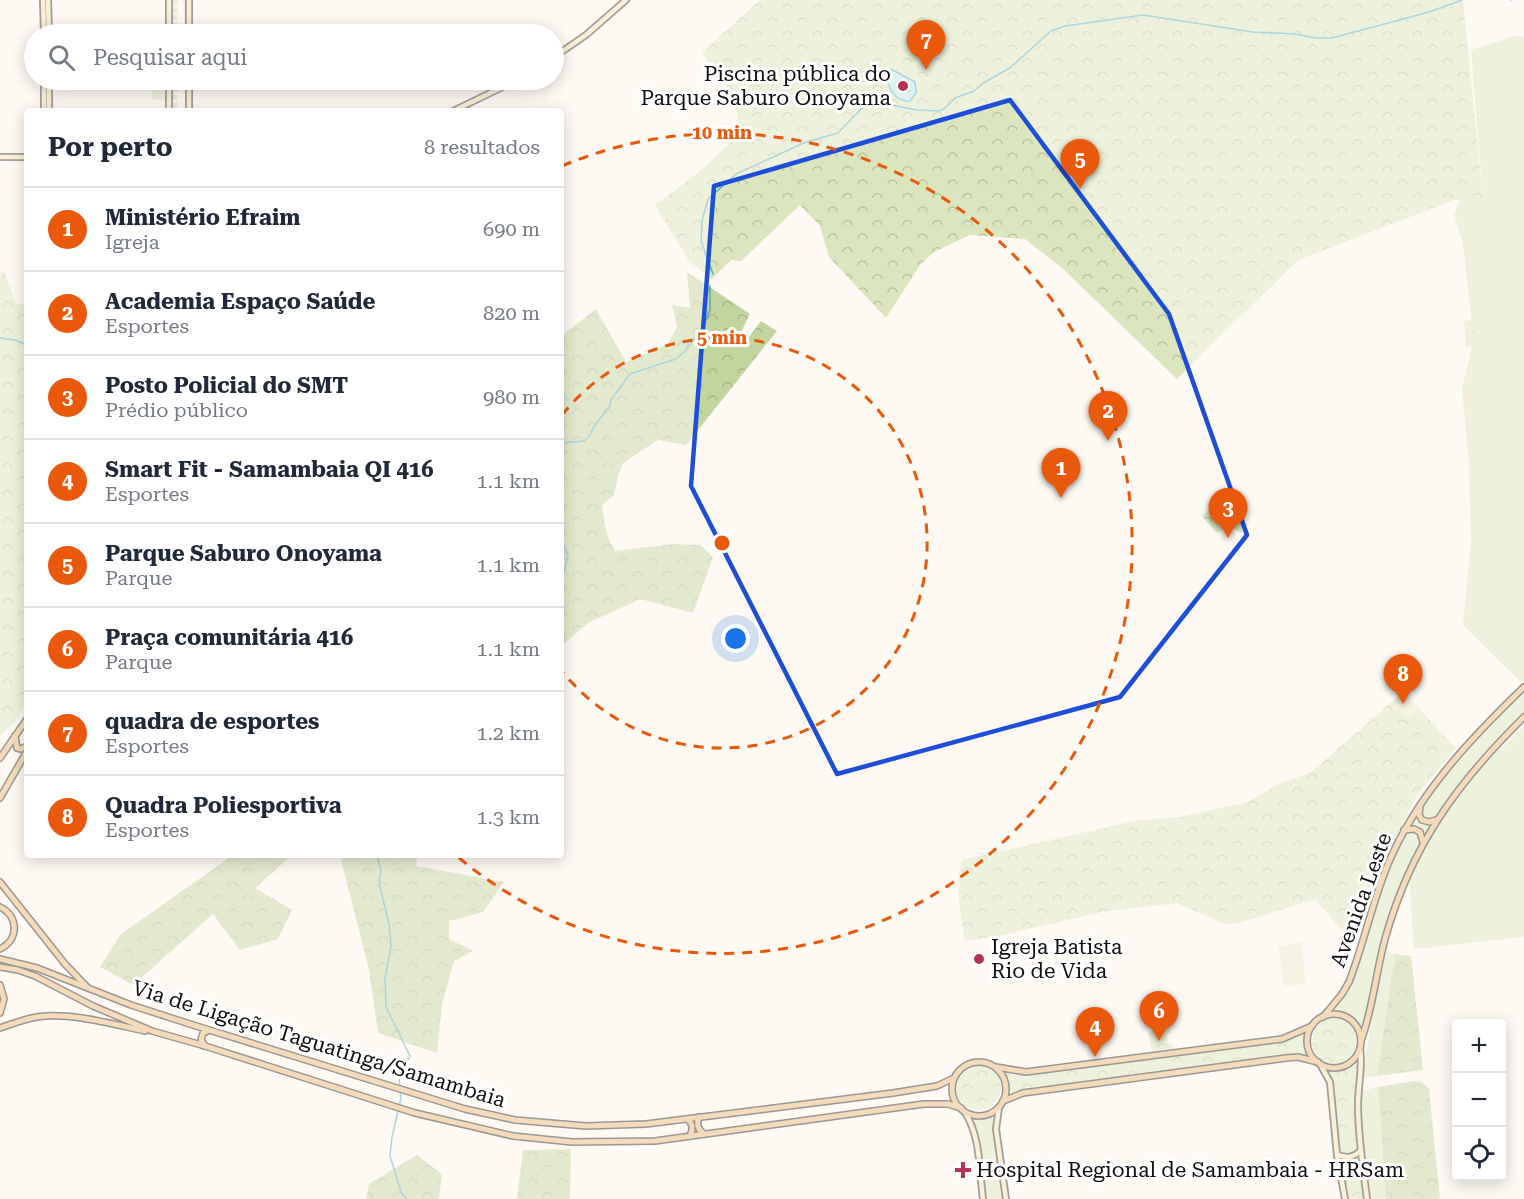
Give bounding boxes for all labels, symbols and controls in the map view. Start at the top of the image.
pin: 7 [906,20,946,70]
search box [24,24,564,90]
icon: search [45,41,78,74]
text: Pesquisar aqui [93,45,247,70]
place label: Piscina pública do Parque Saburo Onoyama [641,62,892,110]
marker: Piscina pública do Parque Saburo Onoyama [896,79,910,93]
text: 10 min [692,122,752,143]
text: Por perto [48,132,173,162]
text: 8 resultados [424,135,540,159]
pin: 5 [1060,140,1100,189]
text: Ministério Efraim [105,205,300,230]
text: 1 [62,217,73,241]
text: 690 m [483,217,540,241]
text: Igreja [105,230,160,254]
text: Academia Espaço Saúde [105,289,375,314]
text: 2 [62,301,73,325]
text: 820 m [483,301,540,325]
text: Esportes [105,314,189,338]
text: 5 min [697,327,747,348]
text: Posto Policial do SMT [105,373,348,398]
text: 3 [62,385,73,409]
text: 980 m [483,385,540,409]
pin: 2 [1088,392,1128,441]
text: Prédio público [105,398,248,422]
pin: 1 [1042,448,1080,498]
text: Smart Fit - Samambaia QI 416 [105,457,433,482]
text: 4 [62,469,73,493]
text: 1.1 km [476,469,540,493]
text: Esportes [105,482,189,506]
pin: 3 [1208,488,1248,538]
centre of rings [712,533,732,553]
text: Parque Saburo Onoyama [105,541,382,566]
text: 5 [62,553,73,577]
text: 1.1 km [476,553,540,577]
text: Parque [105,566,172,590]
your location [721,624,750,653]
text: Praça comunitária 416 [105,625,353,650]
text: 6 [62,637,73,661]
text: 1.1 km [476,637,540,661]
text: Parque [105,650,172,674]
pin: 8 [1384,654,1422,704]
text: quadra de esportes [105,709,319,734]
text: 7 [62,721,73,745]
text: 1.2 km [476,721,540,745]
text: Esportes [105,734,189,758]
text: Quadra Poliesportiva [105,793,342,818]
text: 8 [62,805,73,829]
text: 1.3 km [476,805,540,829]
text: Esportes [105,818,189,842]
street label: Avenida Leste [1326,829,1396,971]
place label: Igreja Batista Rio de Vida [991,935,1123,983]
marker: Igreja Batista Rio de Vida [972,952,986,966]
street label: Via de Ligação Taguatinga/Samambaia [129,976,509,1113]
pin: 6 [1140,992,1178,1041]
pin: 4 [1076,1008,1114,1057]
map controls [1452,1019,1506,1181]
button: + [1452,1019,1506,1073]
button: − [1452,1073,1506,1127]
button: locate [1452,1127,1506,1181]
place label: Hospital Regional de Samambaia - HRSam [976,1158,1404,1182]
marker: Hospital Regional de Samambaia - HRSam [954,1161,972,1179]

